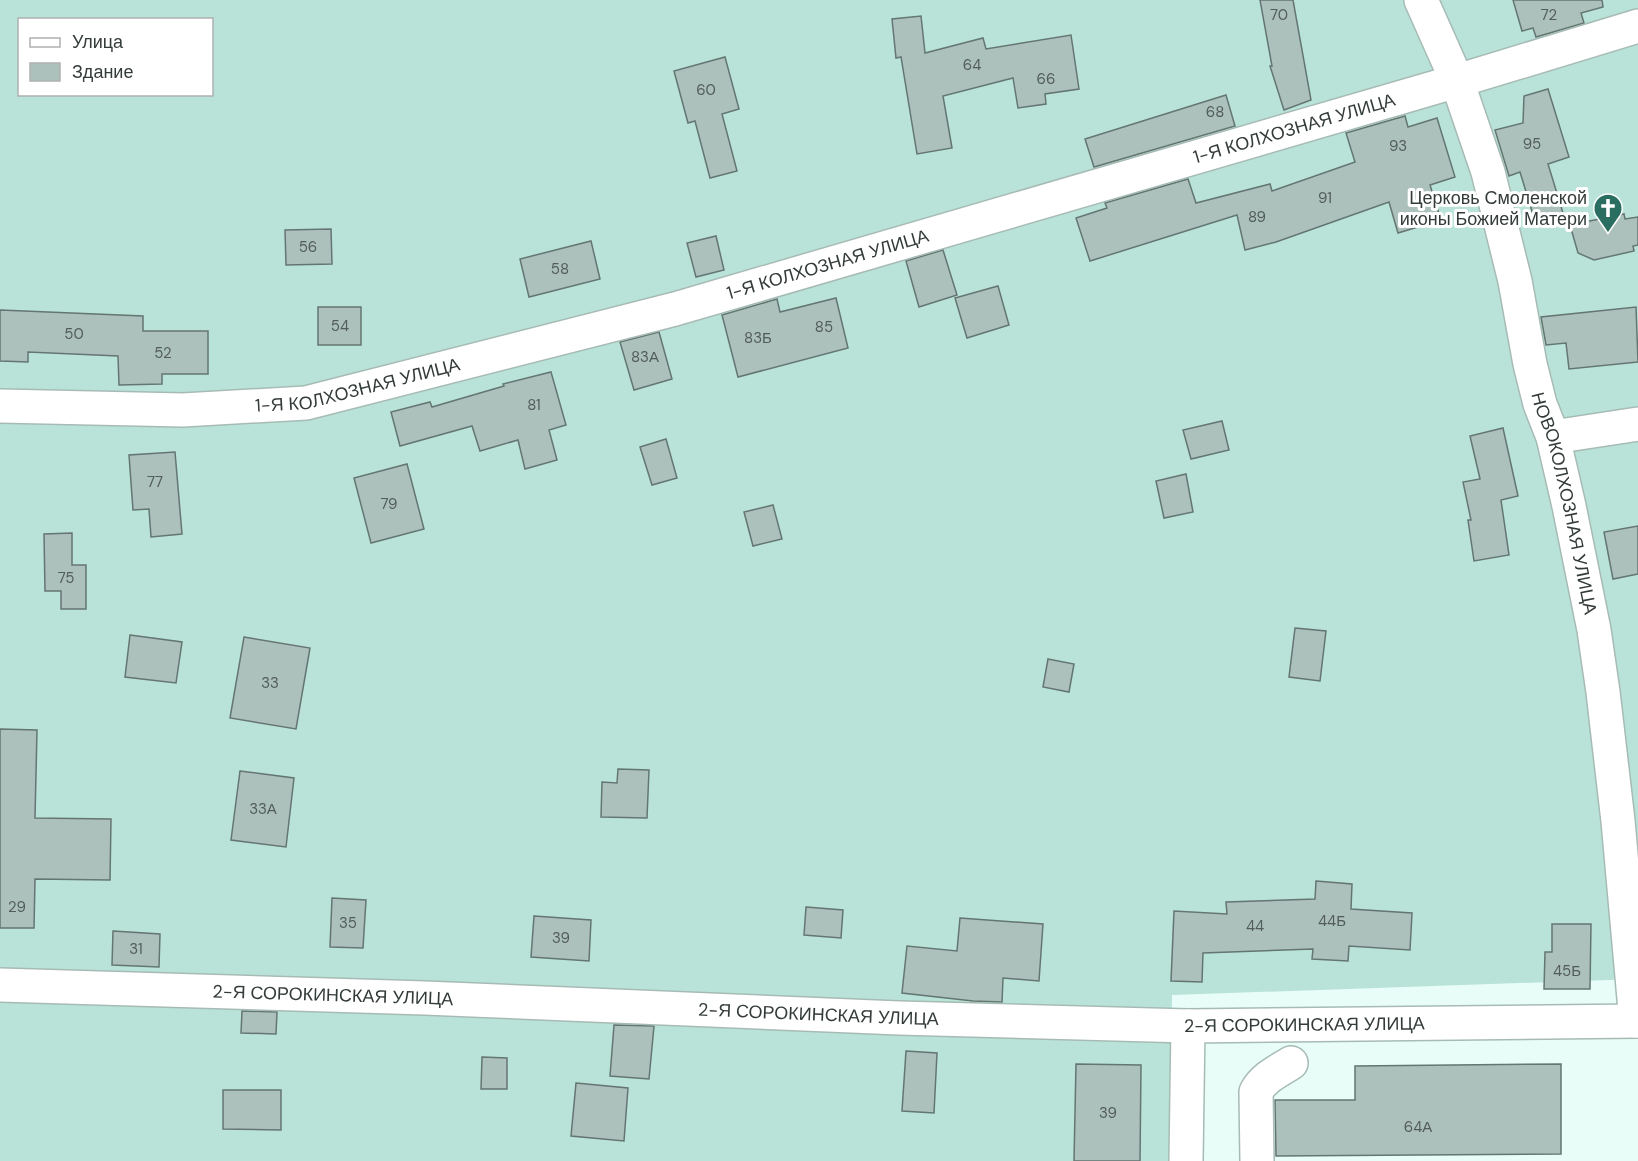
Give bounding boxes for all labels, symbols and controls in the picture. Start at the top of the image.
house number: 70 [1270,5,1288,25]
house number: 72 [1541,5,1557,25]
legend [18,18,213,96]
text: Улица [72,30,124,54]
house number: 64 [963,55,981,75]
text: Здание [72,60,133,84]
house number: 66 [1037,69,1055,89]
house number: 60 [696,80,716,100]
street label: 1-Я КОЛХОЗНАЯ УЛИЦА [1190,88,1398,169]
house number: 68 [1206,102,1224,122]
house number: 95 [1523,134,1541,154]
house number: 93 [1389,136,1407,156]
place label: Церковь Смоленской иконы Божией Матери [1400,186,1587,231]
house number: 91 [1318,188,1332,208]
church icon: Церковь Смоленской иконы Божией Матери [1592,192,1624,234]
house number: 89 [1248,207,1266,227]
street label: 1-Я КОЛХОЗНАЯ УЛИЦА [724,224,931,305]
house number: 56 [299,237,317,257]
house number: 58 [551,259,569,279]
house number: 54 [331,316,349,336]
house number: 85 [815,317,833,337]
house number: 50 [64,324,84,344]
house number: 83Б [744,328,772,348]
house number: 52 [154,343,172,363]
house number: 83А [631,347,659,367]
street label: 1-Я КОЛХОЗНАЯ УЛИЦА [255,352,462,418]
street label: НОВОКОЛХОЗНАЯ УЛИЦА [1525,390,1603,616]
house number: 81 [527,395,541,415]
house number: 77 [147,472,163,492]
house number: 79 [380,494,398,514]
house number: 75 [58,568,74,588]
house number: 33 [261,673,279,693]
house number: 33А [249,799,277,819]
house number: 29 [8,897,26,917]
house number: 44Б [1318,911,1346,931]
house number: 35 [339,913,357,933]
house number: 44 [1246,916,1264,936]
house number: 39 [552,928,570,948]
house number: 31 [129,939,143,959]
house number: 45Б [1553,961,1581,981]
street label: 2-Я СОРОКИНСКАЯ УЛИЦА [212,980,454,1011]
street label: 2-Я СОРОКИНСКАЯ УЛИЦА [698,998,939,1031]
street label: 2-Я СОРОКИНСКАЯ УЛИЦА [1184,1011,1425,1038]
house number: 39 [1099,1103,1117,1123]
house number: 64А [1404,1117,1432,1137]

